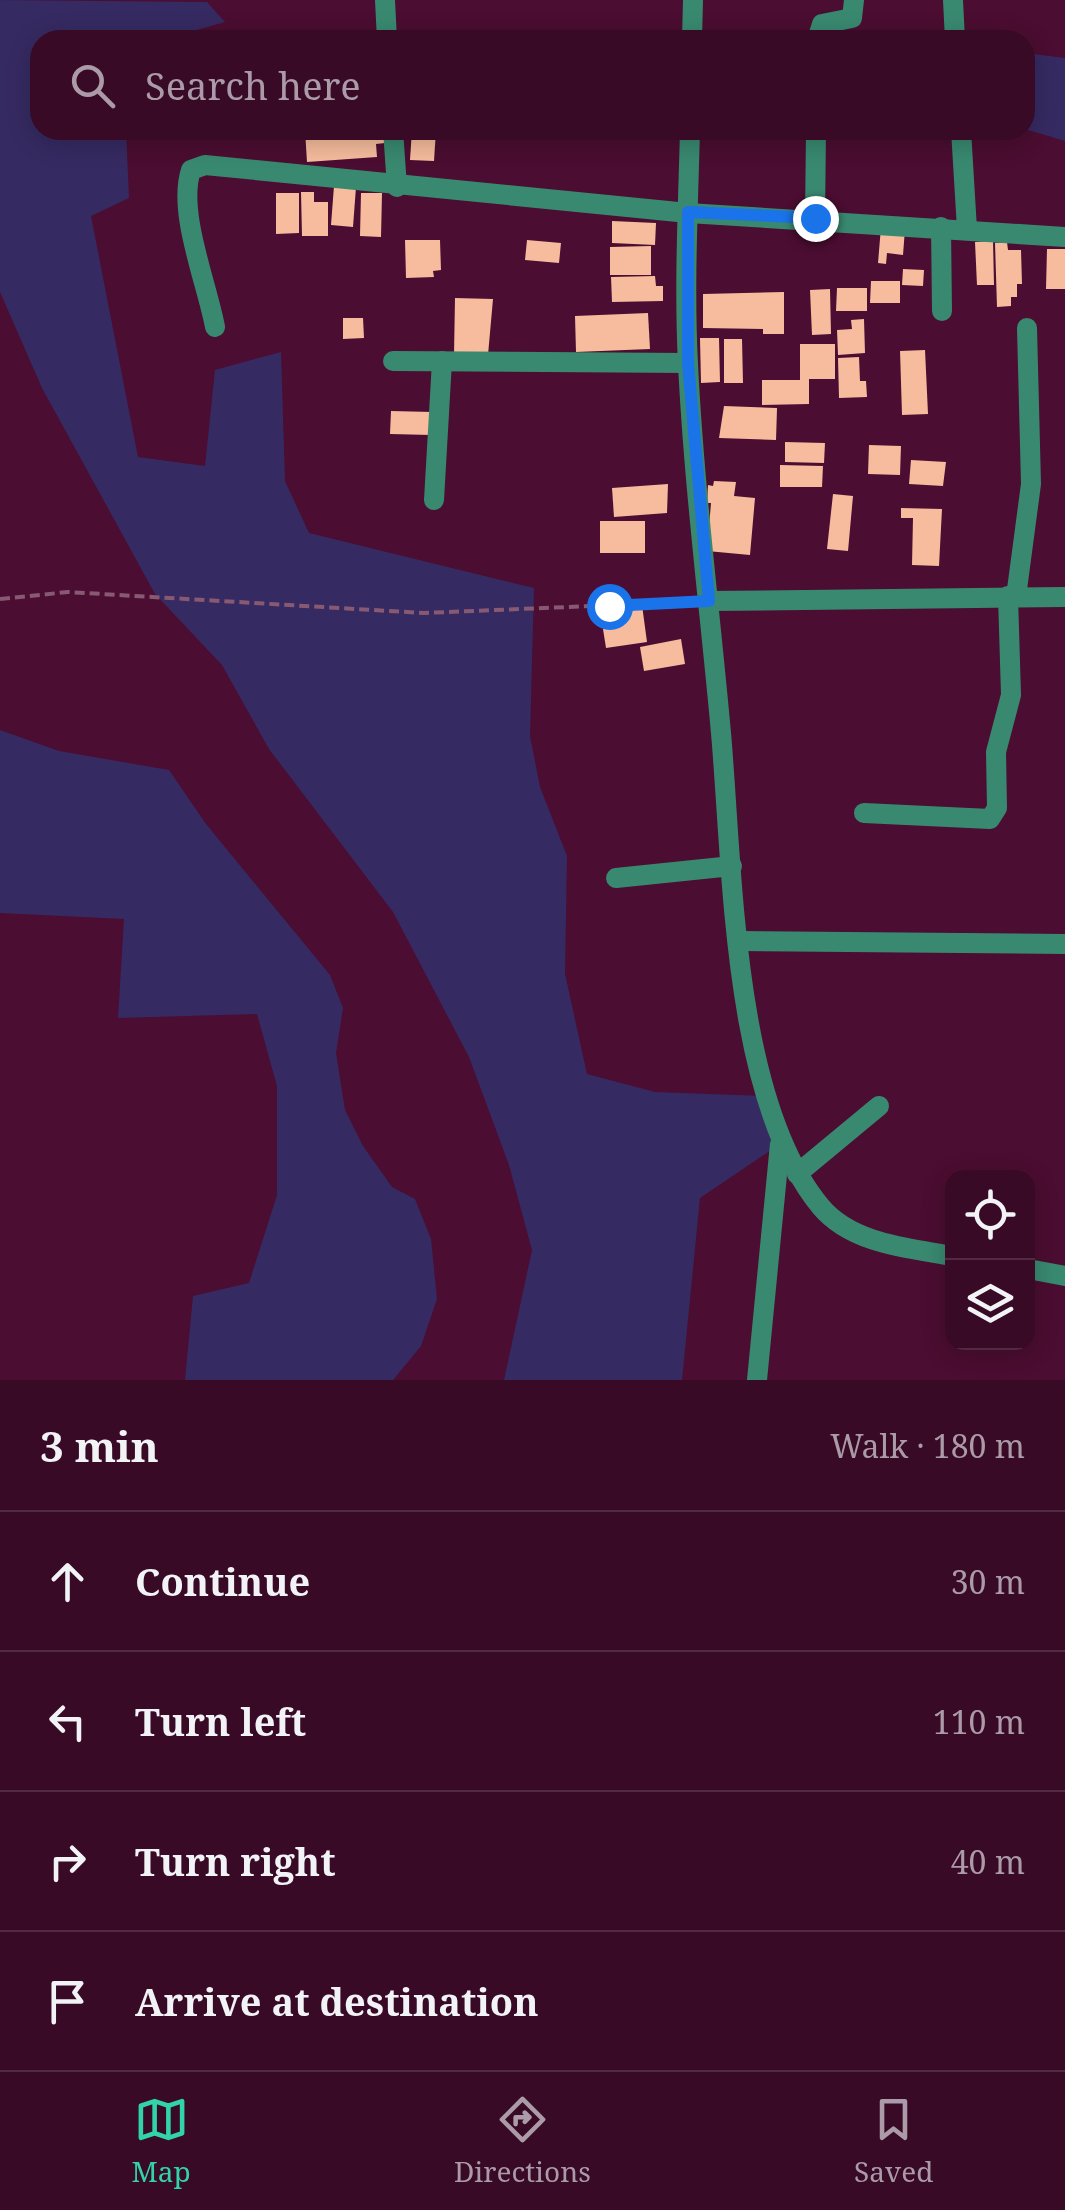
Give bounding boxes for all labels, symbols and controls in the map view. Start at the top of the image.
search box [30,30,1035,140]
icon: search [65,58,120,113]
text: Search here [145,59,361,111]
route end [793,196,839,242]
route start [587,584,633,630]
map controls [945,1170,1035,1350]
button: locate [945,1170,1035,1260]
button: layers [945,1260,1035,1350]
text: 3 min [40,1417,159,1474]
text: Walk · 180 m [830,1424,1025,1467]
icon: ahead [40,1554,95,1609]
text: Continue [135,1555,310,1607]
text: 30 m [951,1560,1025,1603]
icon: left [40,1694,95,1749]
text: Turn left [135,1695,306,1747]
text: 110 m [933,1700,1025,1743]
icon: right [40,1834,95,1889]
text: Turn right [135,1835,336,1887]
text: 40 m [951,1840,1025,1883]
icon: arrive [40,1974,95,2029]
text: Arrive at destination [135,1975,539,2027]
tab: Map [132,2092,191,2190]
tab: Directions [454,2092,591,2190]
tab: Saved [854,2092,933,2190]

